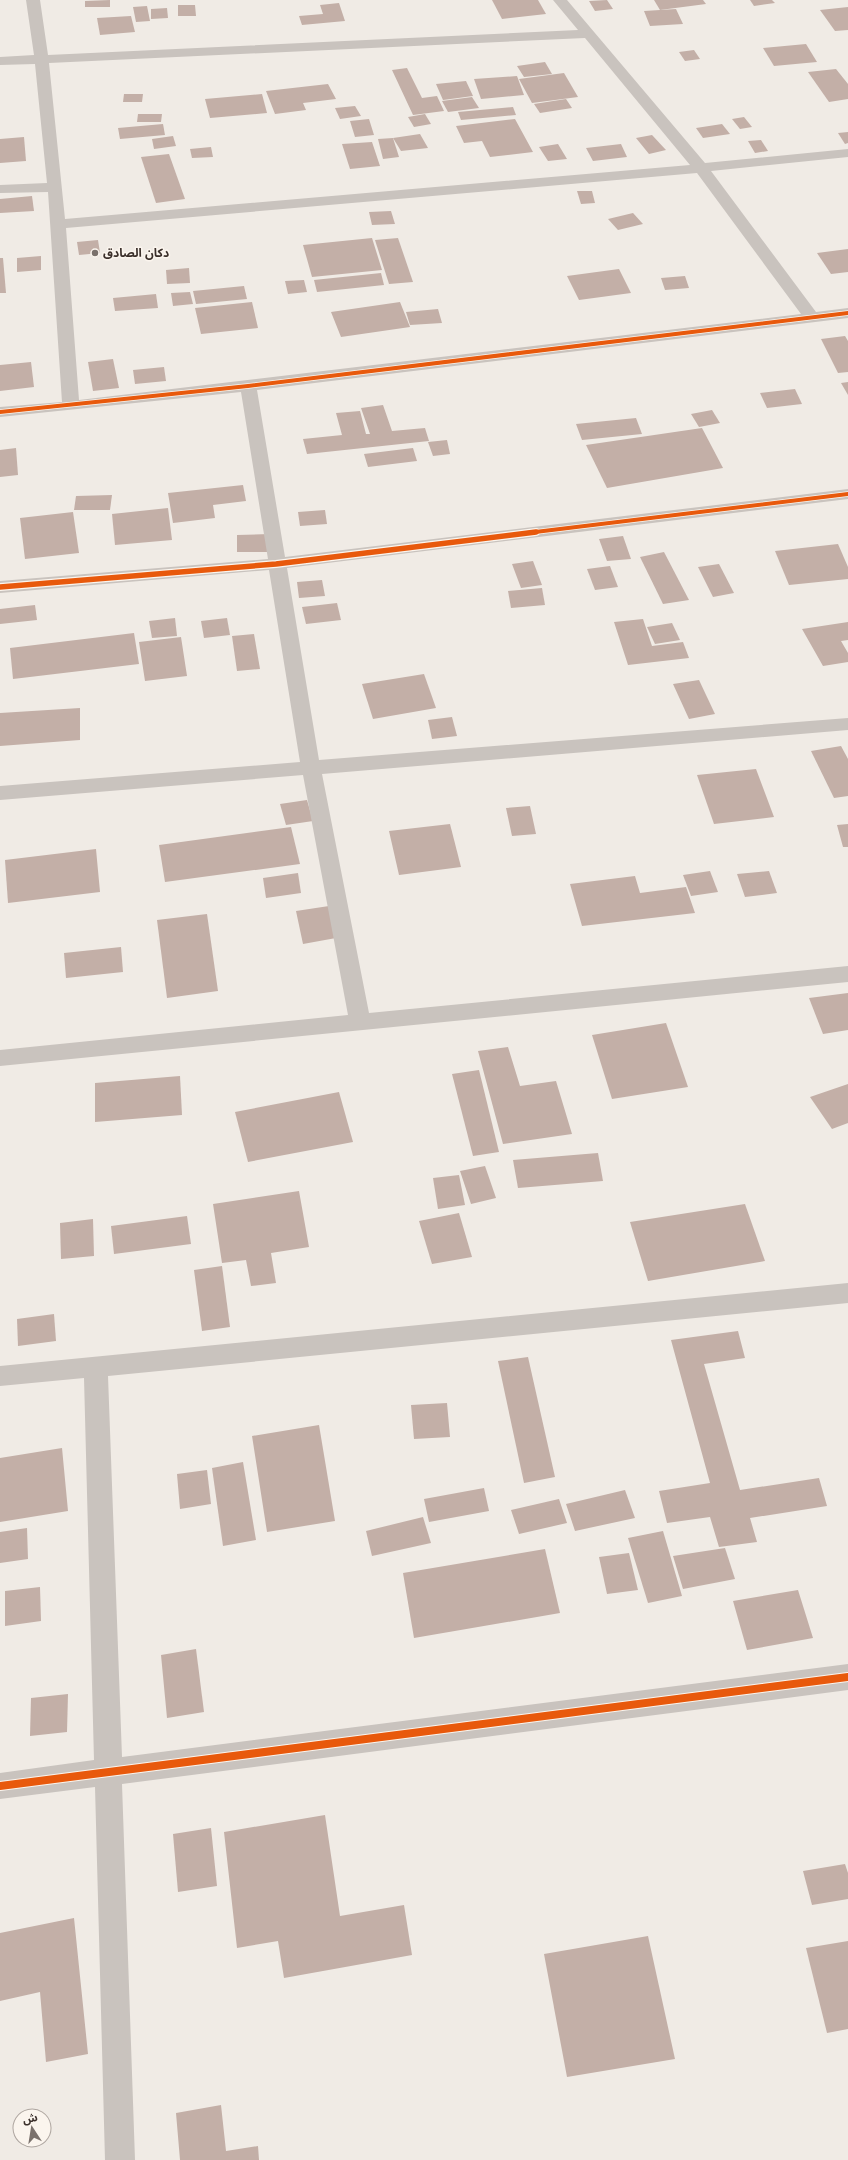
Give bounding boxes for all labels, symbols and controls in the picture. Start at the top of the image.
place label: دكان الصادق [103,245,169,260]
marker: دكان الصادق [90,248,100,258]
north arrow [12,2108,52,2148]
text: ش [21,2110,39,2127]

